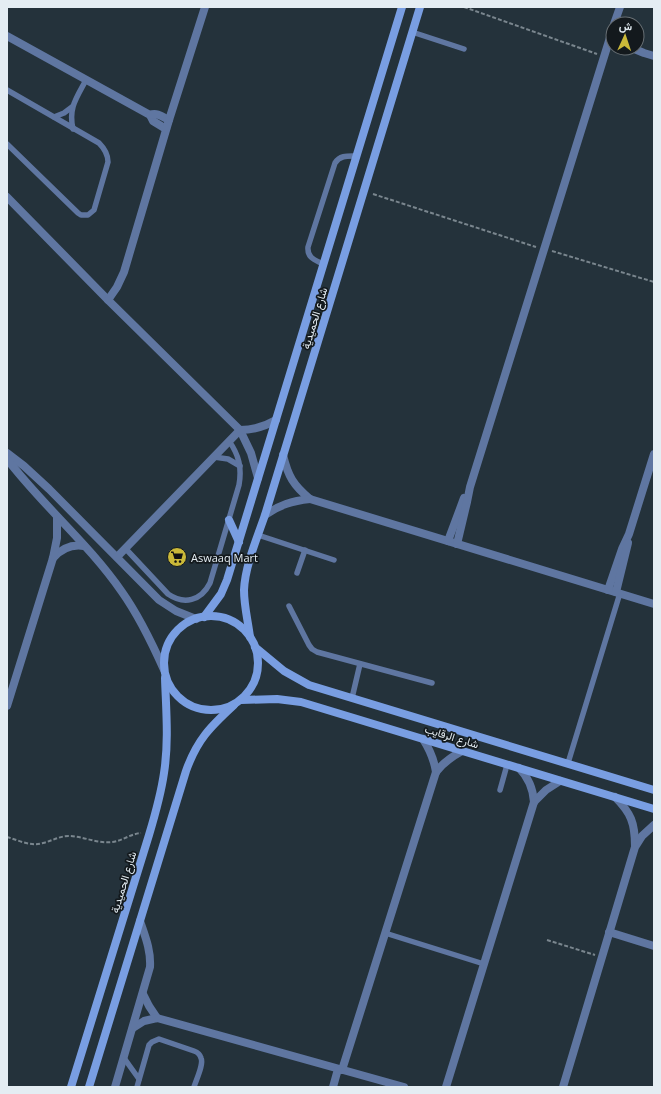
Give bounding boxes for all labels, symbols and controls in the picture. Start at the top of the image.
north arrow [605,16,645,56]
text: ش [619,18,633,33]
street label: شارع الحميدية [298,285,332,351]
supermarket icon: Aswaaq Mart [166,546,188,568]
place label: Aswaaq Mart [191,550,258,565]
street label: شارع الرقايب [423,721,481,752]
street label: شارع الحميدية [107,849,141,915]

